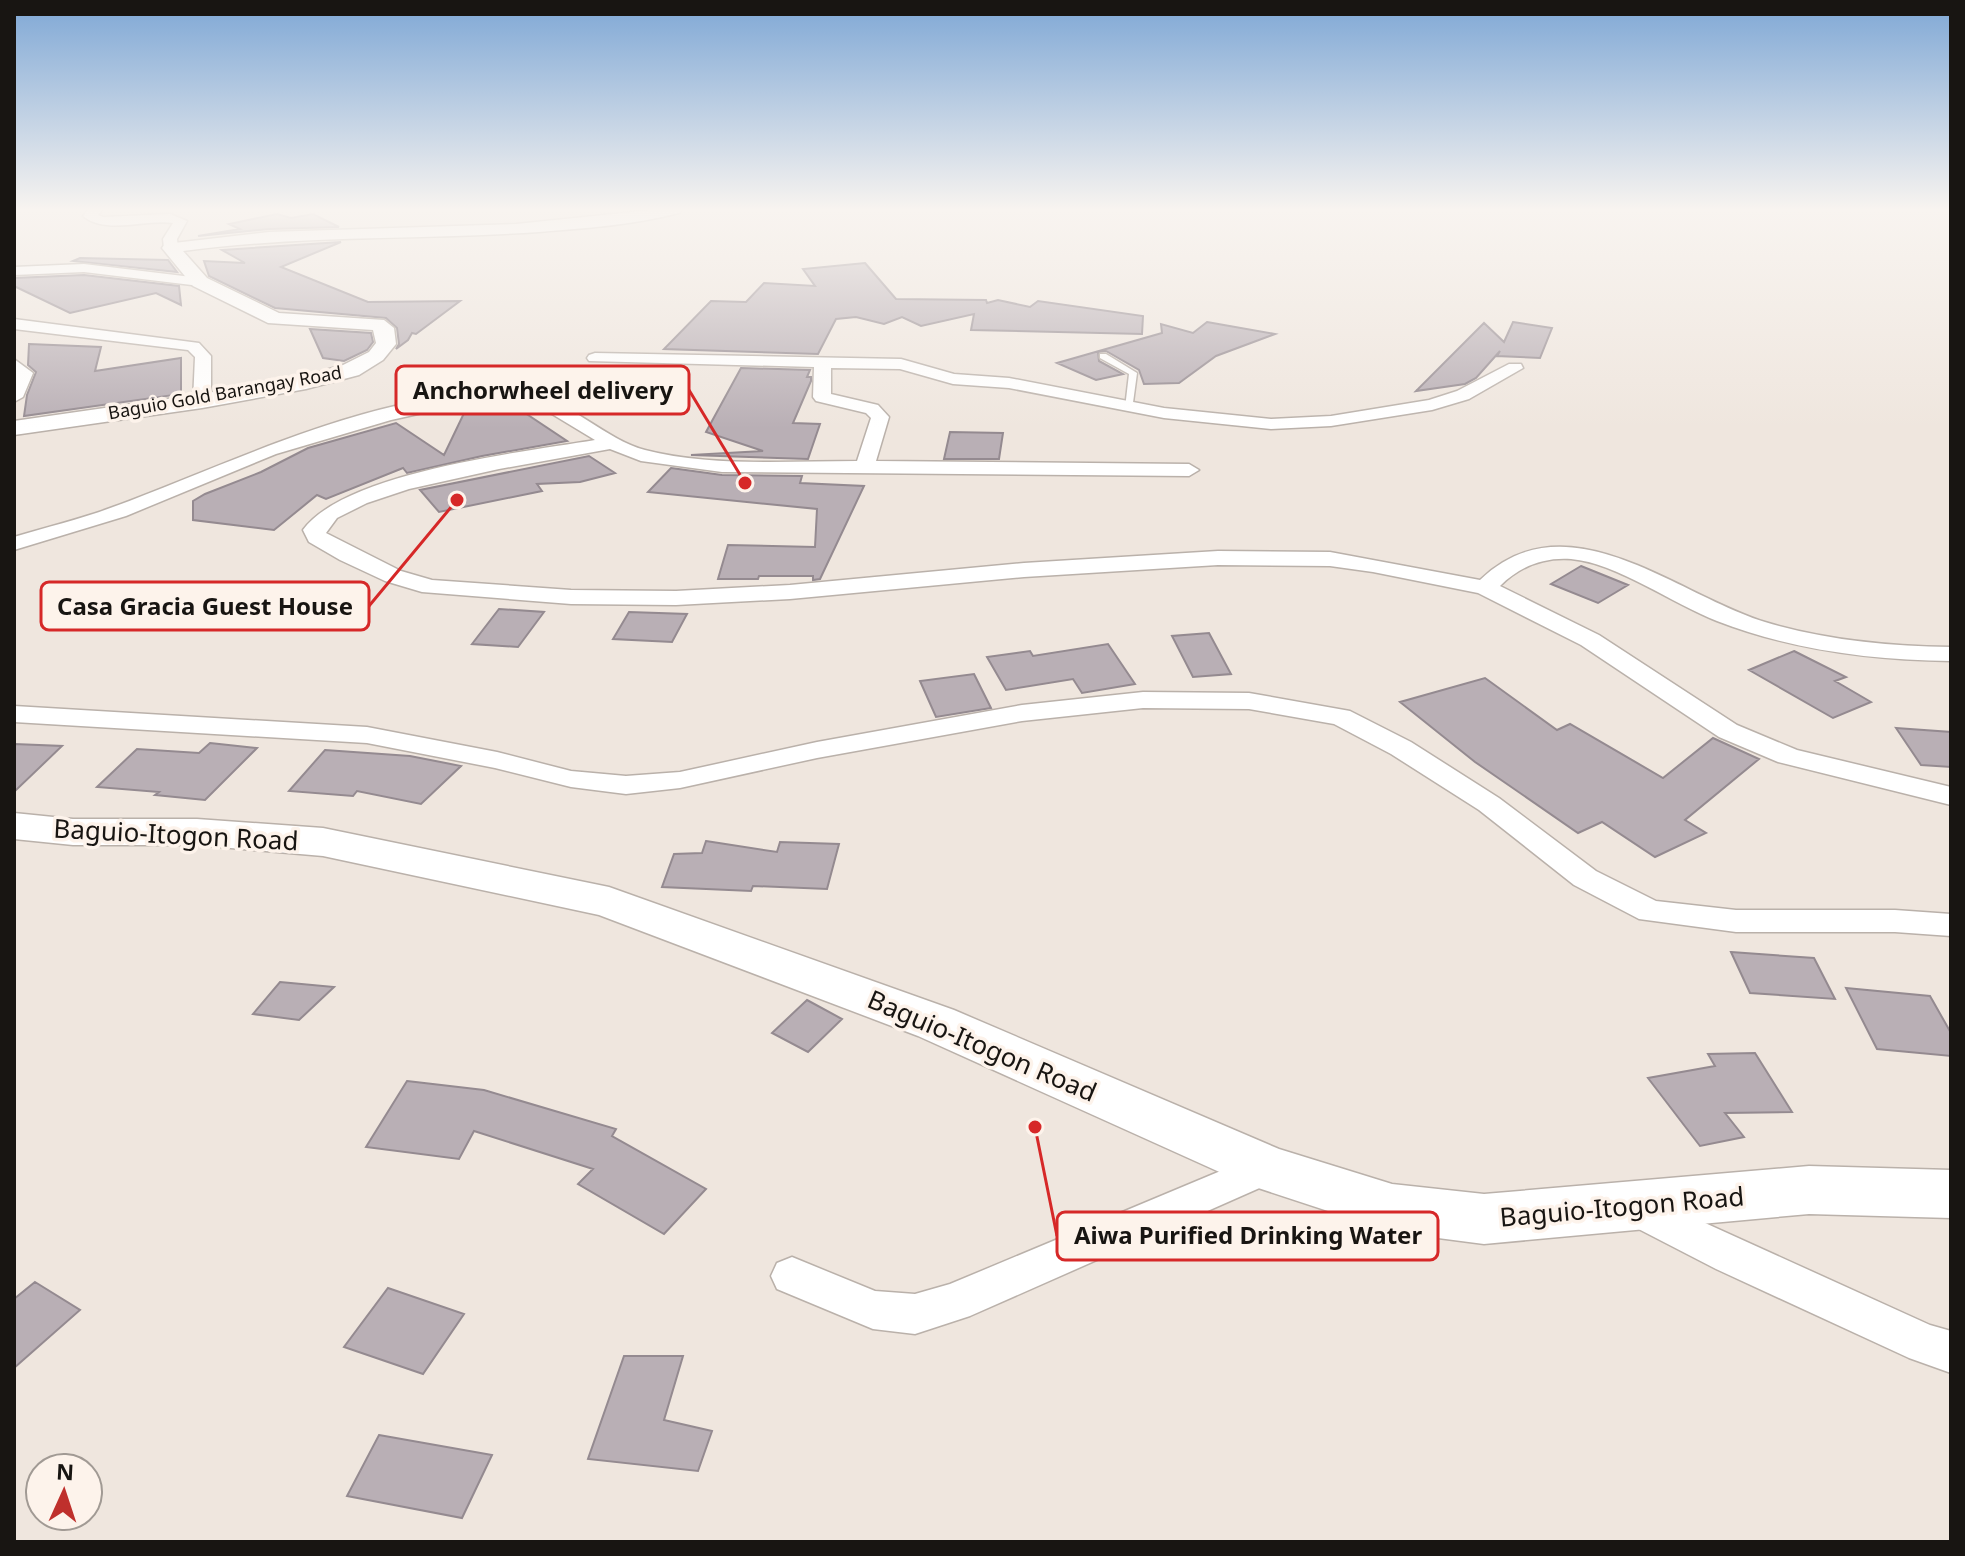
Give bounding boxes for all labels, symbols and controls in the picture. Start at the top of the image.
street label: Baguio Gold Barangay Road [106,360,344,424]
callout: Anchorwheel delivery [396,366,689,414]
text: Anchorwheel delivery [413,373,673,406]
callout: Casa Gracia Guest House [41,582,369,630]
text: Casa Gracia Guest House [57,589,353,622]
street label: Baguio-Itogon Road [53,810,299,858]
street label: Baguio-Itogon Road [862,981,1102,1110]
street label: Baguio-Itogon Road [1498,1177,1746,1235]
callout: Aiwa Purified Drinking Water [1057,1212,1438,1260]
text: Aiwa Purified Drinking Water [1074,1218,1422,1251]
north arrow [24,1452,104,1532]
text: N [55,1456,75,1486]

